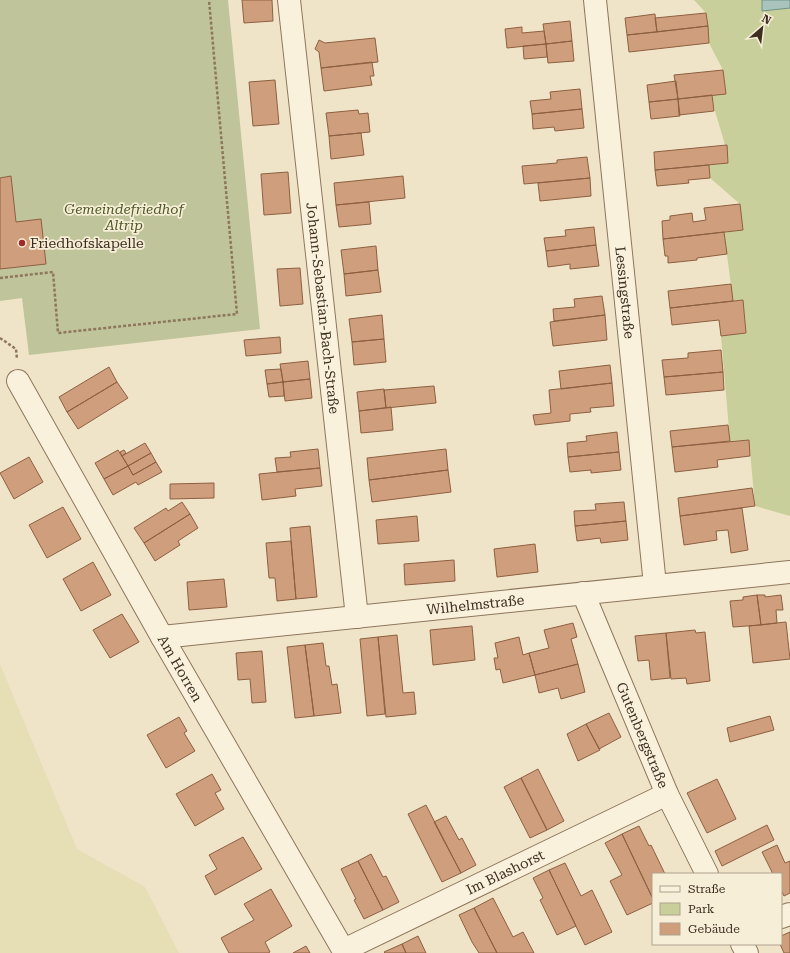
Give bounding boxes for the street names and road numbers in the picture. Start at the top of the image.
street label: Johann-Sebastian-Bach-Straße [303,202,343,415]
street label: Lessingstraße [612,246,638,340]
street label: Wilhelmstraße [426,592,525,618]
street label: Am Horren [155,632,206,705]
street label: Gutenbergstraße [613,680,672,791]
street label: Im Blashorst [464,846,547,898]

